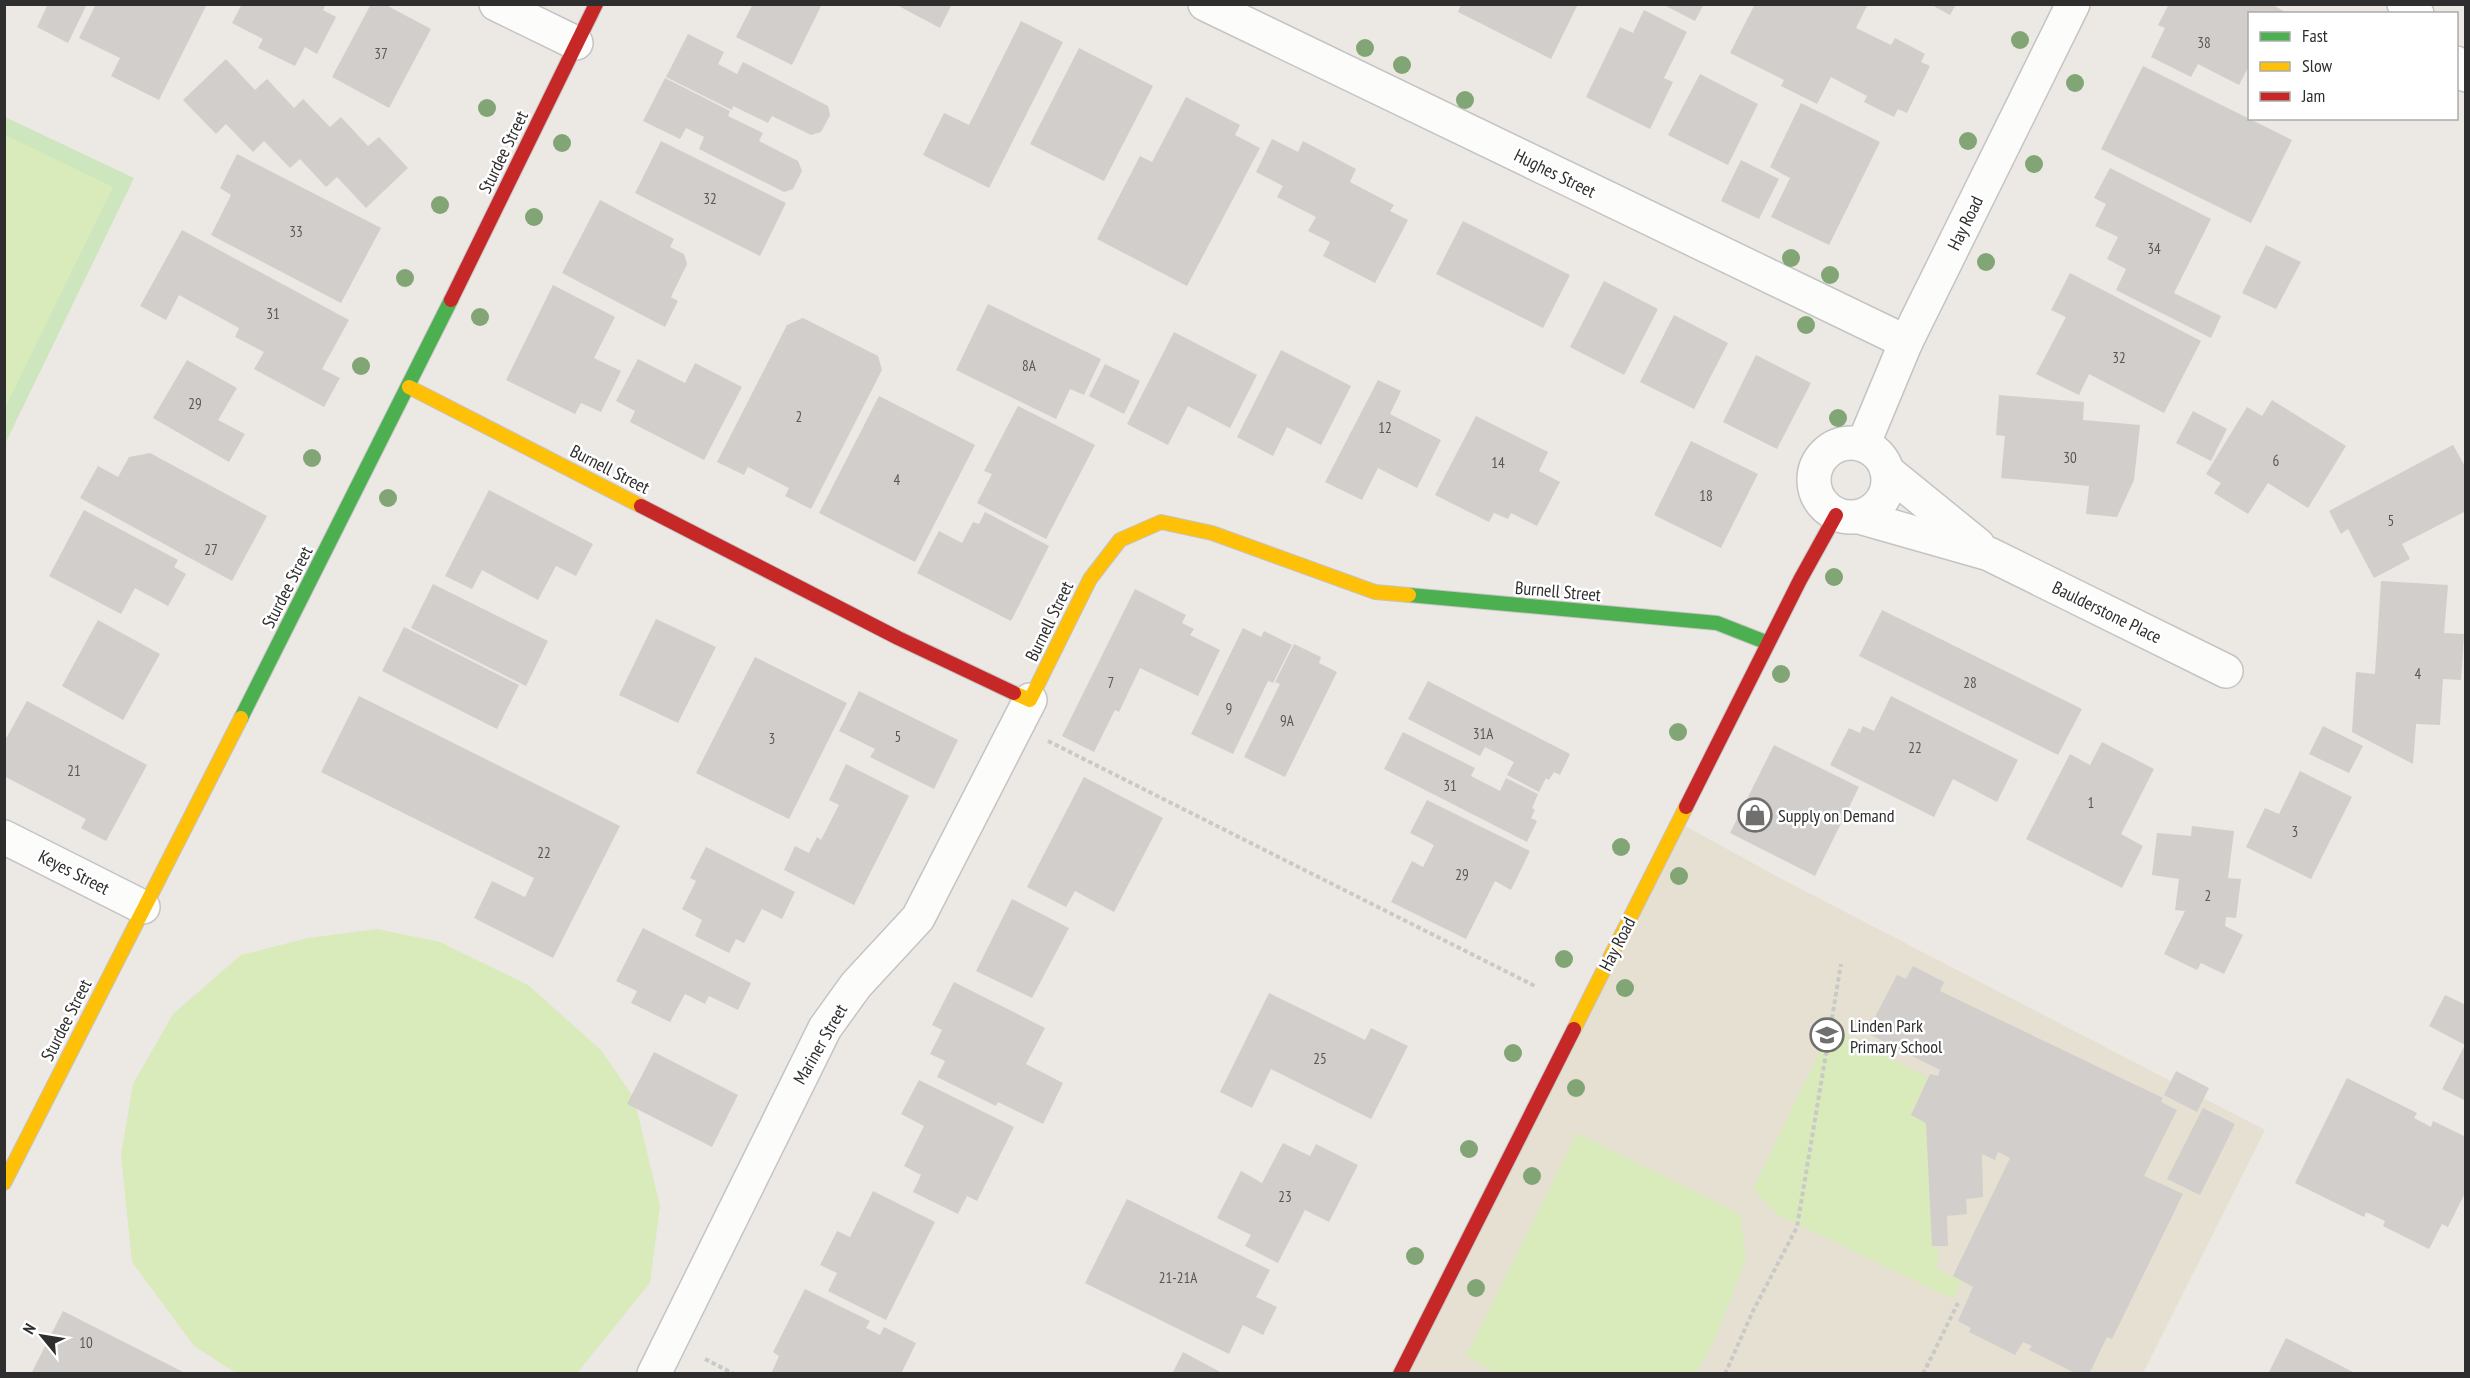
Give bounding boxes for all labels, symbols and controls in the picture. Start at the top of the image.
legend [2248,12,2458,120]
text: Fast [2302,24,2328,47]
house number: 38 [2197,33,2211,52]
house number: 37 [374,44,388,63]
text: Slow [2302,54,2333,77]
text: Jam [2301,84,2325,107]
street label: Sturdee Street [473,107,533,197]
street label: Hughes Street [1511,143,1600,203]
house number: 32 [703,189,717,208]
street label: Hay Road [1942,192,1988,254]
house number: 33 [289,222,303,241]
house number: 34 [2147,239,2161,258]
house number: 31 [266,304,280,323]
house number: 32 [2112,348,2126,367]
house number: 8A [1022,356,1037,375]
house number: 29 [188,394,202,413]
house number: 2 [796,407,802,426]
house number: 12 [1378,418,1392,437]
street label: Burnell Street [566,439,654,499]
house number: 30 [2063,448,2077,467]
house number: 6 [2273,451,2280,470]
house number: 14 [1491,453,1505,472]
house number: 4 [894,470,901,489]
house number: 18 [1699,486,1713,505]
house number: 5 [2388,511,2394,530]
house number: 27 [204,540,218,559]
street label: Sturdee Street [257,542,317,632]
street label: Burnell Street [1514,576,1602,606]
street label: Baulderstone Place [2049,576,2165,648]
street label: Burnell Street [1020,577,1078,665]
house number: 4 [2415,664,2422,683]
house number: 7 [1108,673,1114,692]
house number: 28 [1963,673,1977,692]
house number: 9 [1226,699,1232,718]
house number: 9A [1280,711,1295,730]
house number: 31A [1473,724,1494,743]
house number: 5 [895,727,901,746]
house number: 3 [769,729,775,748]
house number: 22 [1908,738,1922,757]
house number: 21 [67,761,81,780]
house number: 31 [1443,776,1457,795]
house number: 1 [2088,793,2094,812]
shop icon: Supply on Demand [1737,797,1773,833]
place label: Supply on Demand [1778,804,1894,827]
house number: 3 [2292,822,2298,841]
house number: 22 [537,843,551,862]
street label: Keyes Street [35,844,113,900]
house number: 29 [1455,865,1469,884]
house number: 2 [2205,886,2211,905]
street label: Hay Road [1594,913,1640,975]
street label: Sturdee Street [36,975,96,1065]
street label: Mariner Street [788,1000,852,1088]
place label: Linden Park Primary School [1850,1014,1943,1058]
school or university icon: Linden Park Primary School [1809,1017,1845,1053]
house number: 25 [1313,1049,1327,1068]
house number: 23 [1278,1187,1292,1206]
house number: 21-21A [1159,1268,1198,1287]
north arrow [12,1306,72,1366]
text: N [18,1320,40,1337]
house number: 10 [79,1333,93,1352]

